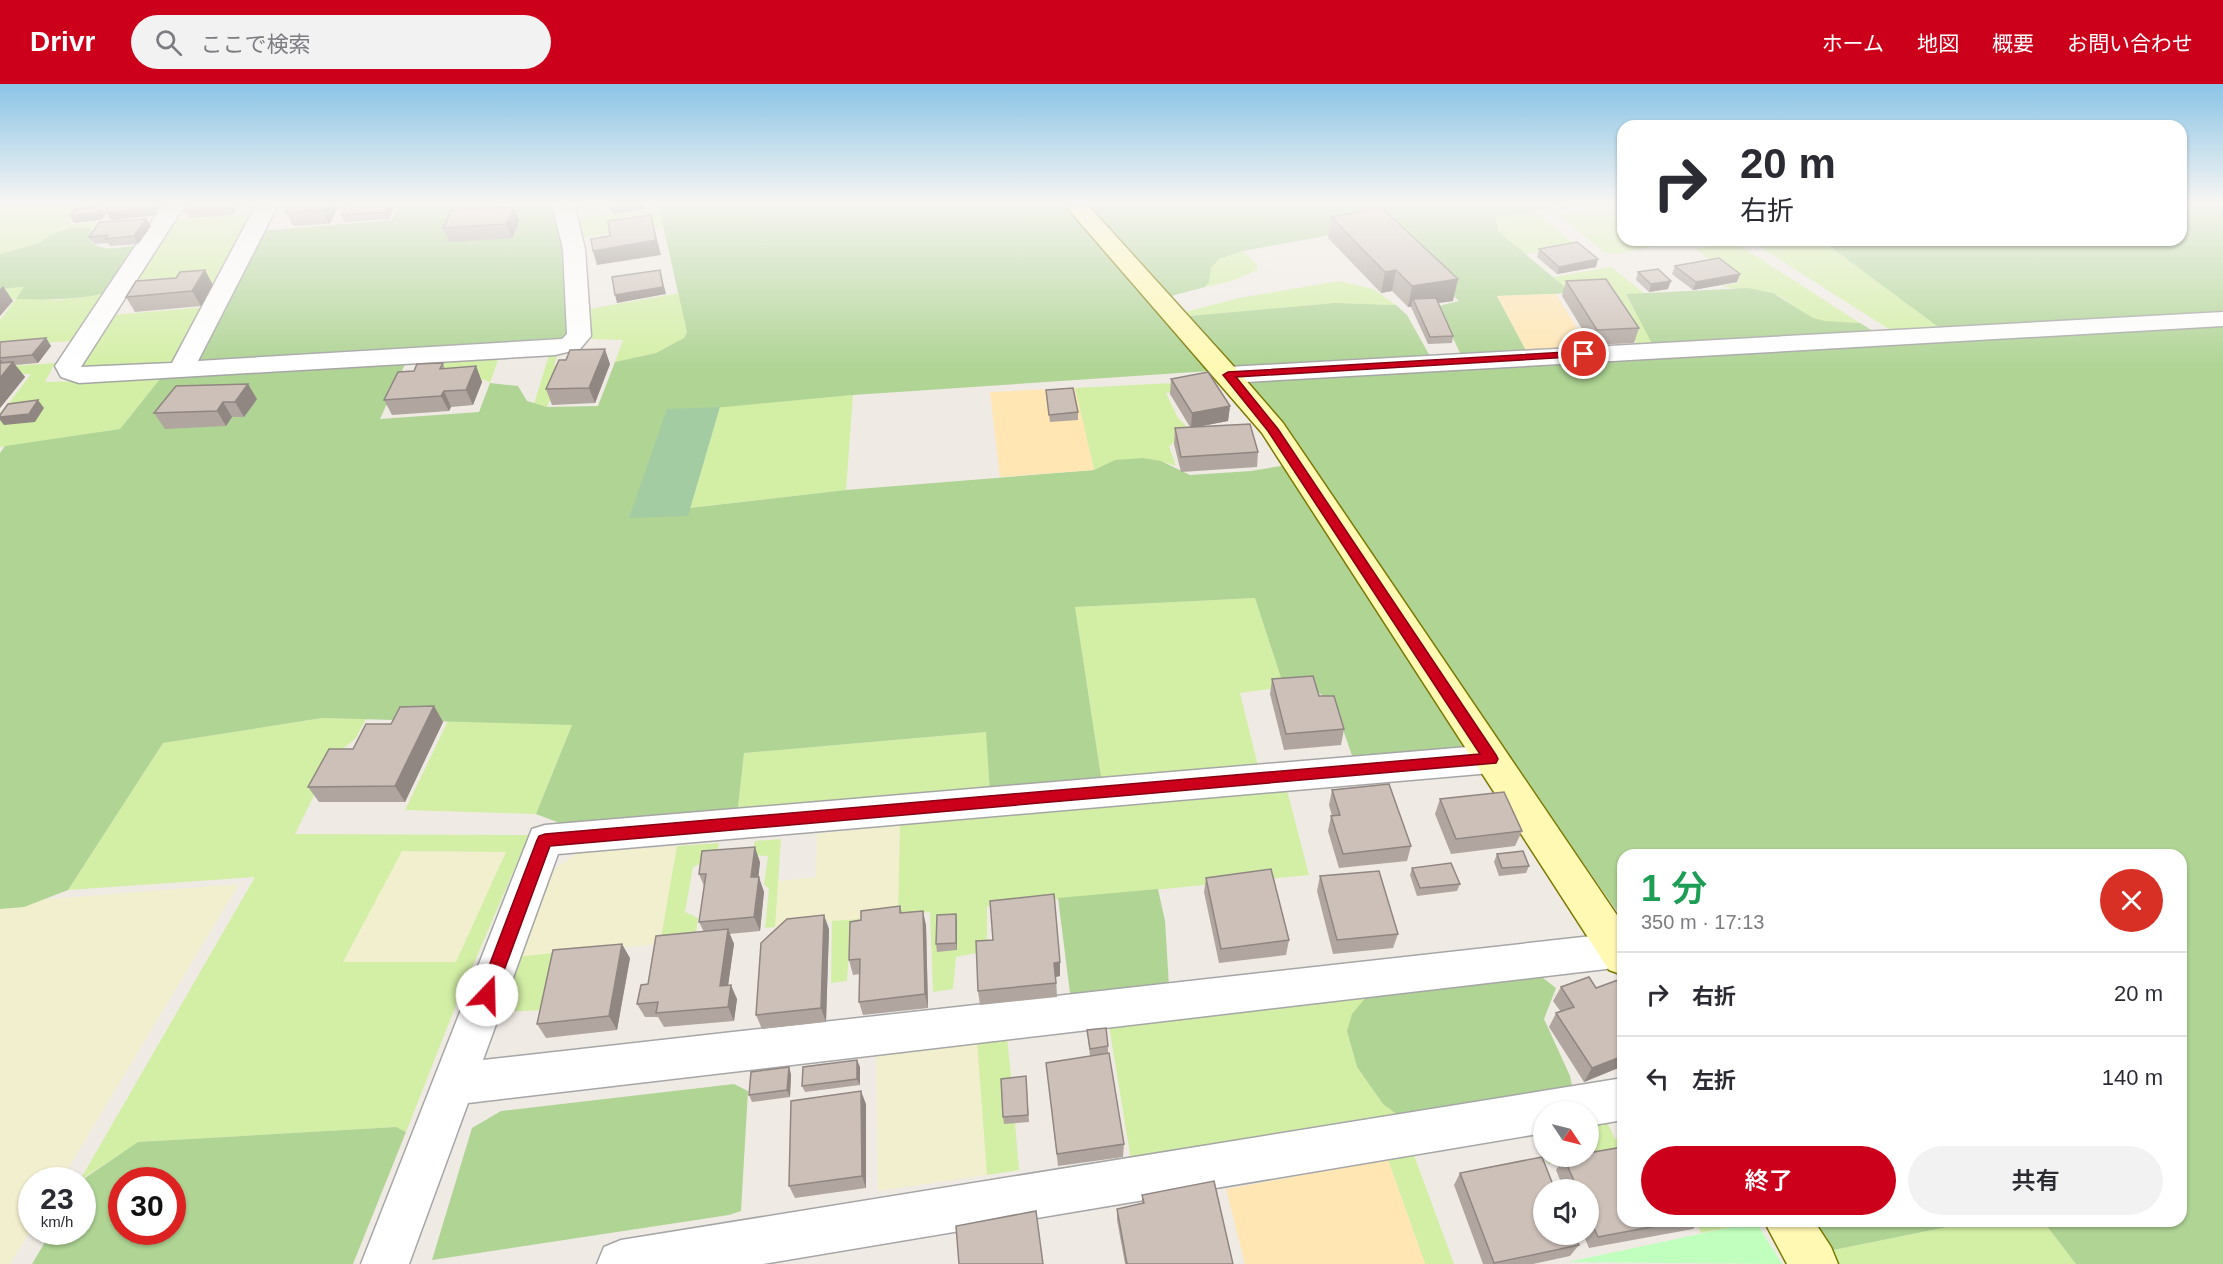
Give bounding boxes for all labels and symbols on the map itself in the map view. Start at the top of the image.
pin [1558,328,1609,379]
position arrow [455,963,519,1027]
north arrow [1533,1101,1599,1167]
speed limit sign: 30 [108,1167,186,1245]

